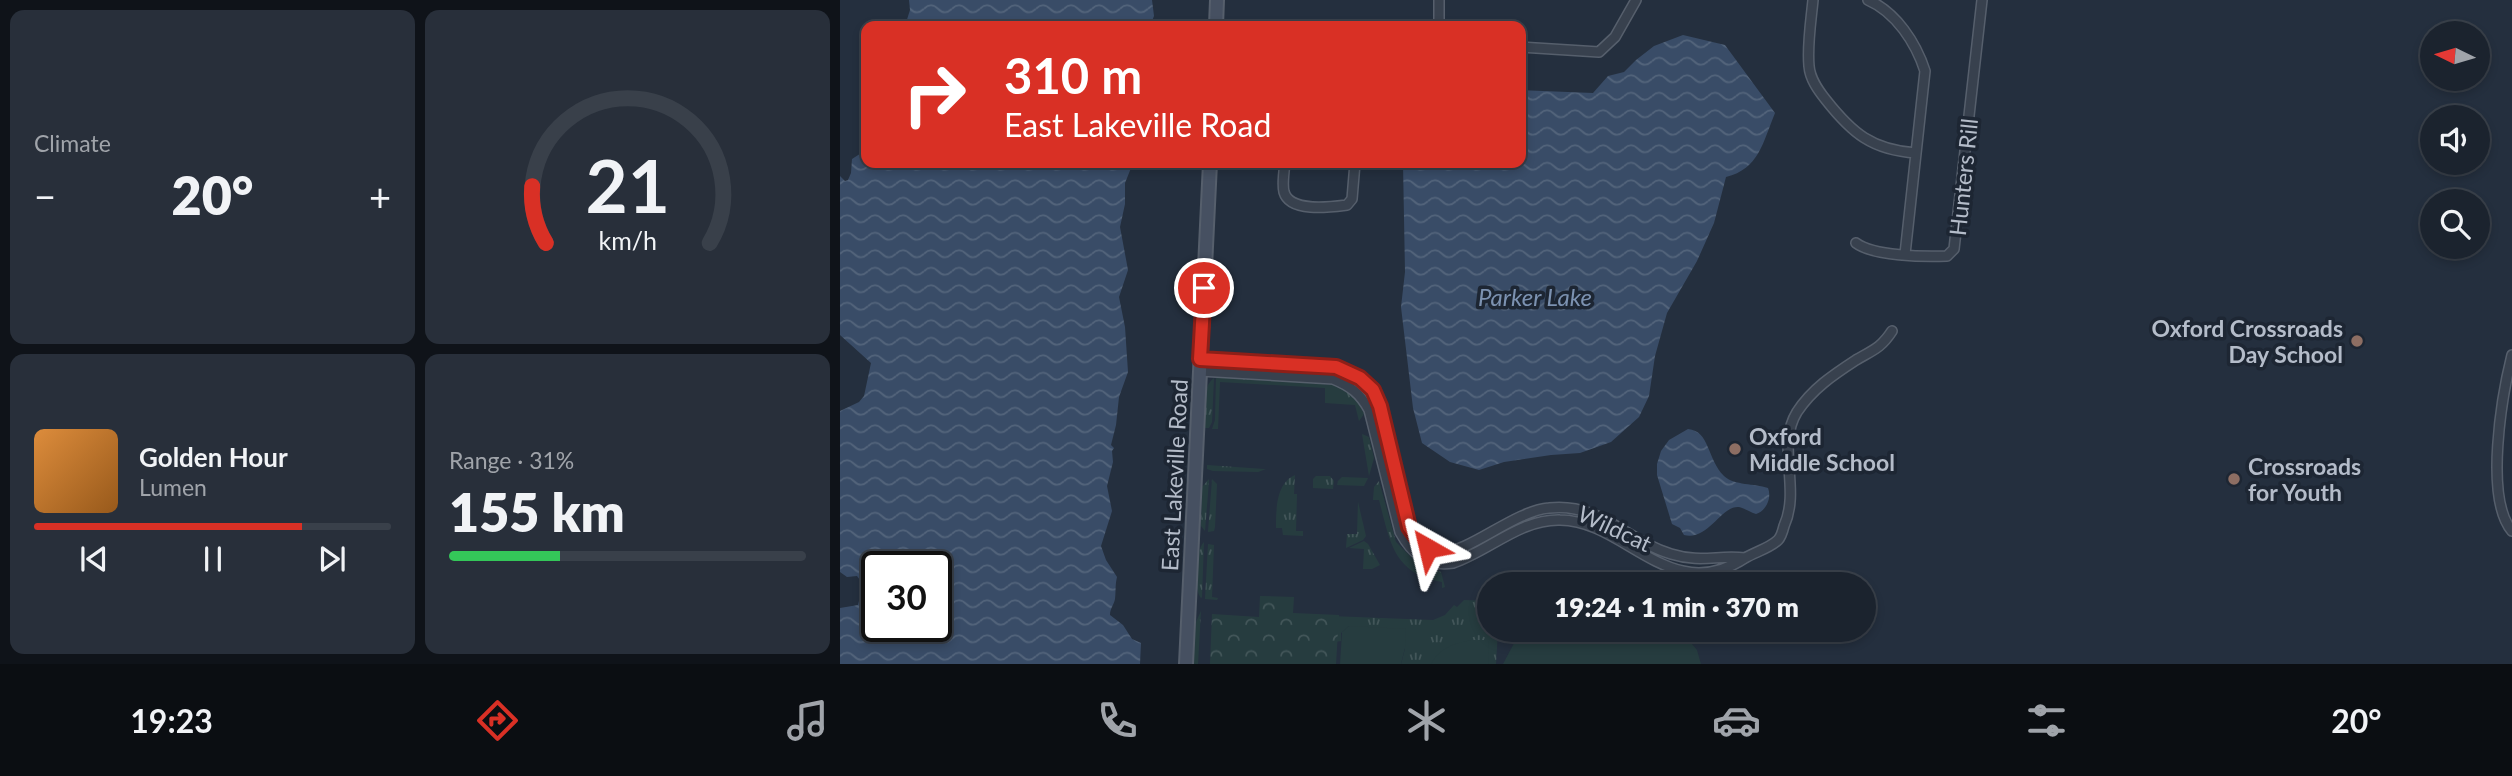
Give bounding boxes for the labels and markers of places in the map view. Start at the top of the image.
pin [1174,258,1234,318]
place label: Oxford Crossroads Day School [2152,314,2343,368]
marker: Oxford Crossroads Day School [2349,333,2365,349]
place label: Oxford Middle School [1749,422,1895,476]
marker: Oxford Middle School [1727,441,1743,457]
place label: Crossroads for Youth [2248,452,2361,506]
marker: Crossroads for Youth [2226,471,2242,487]

